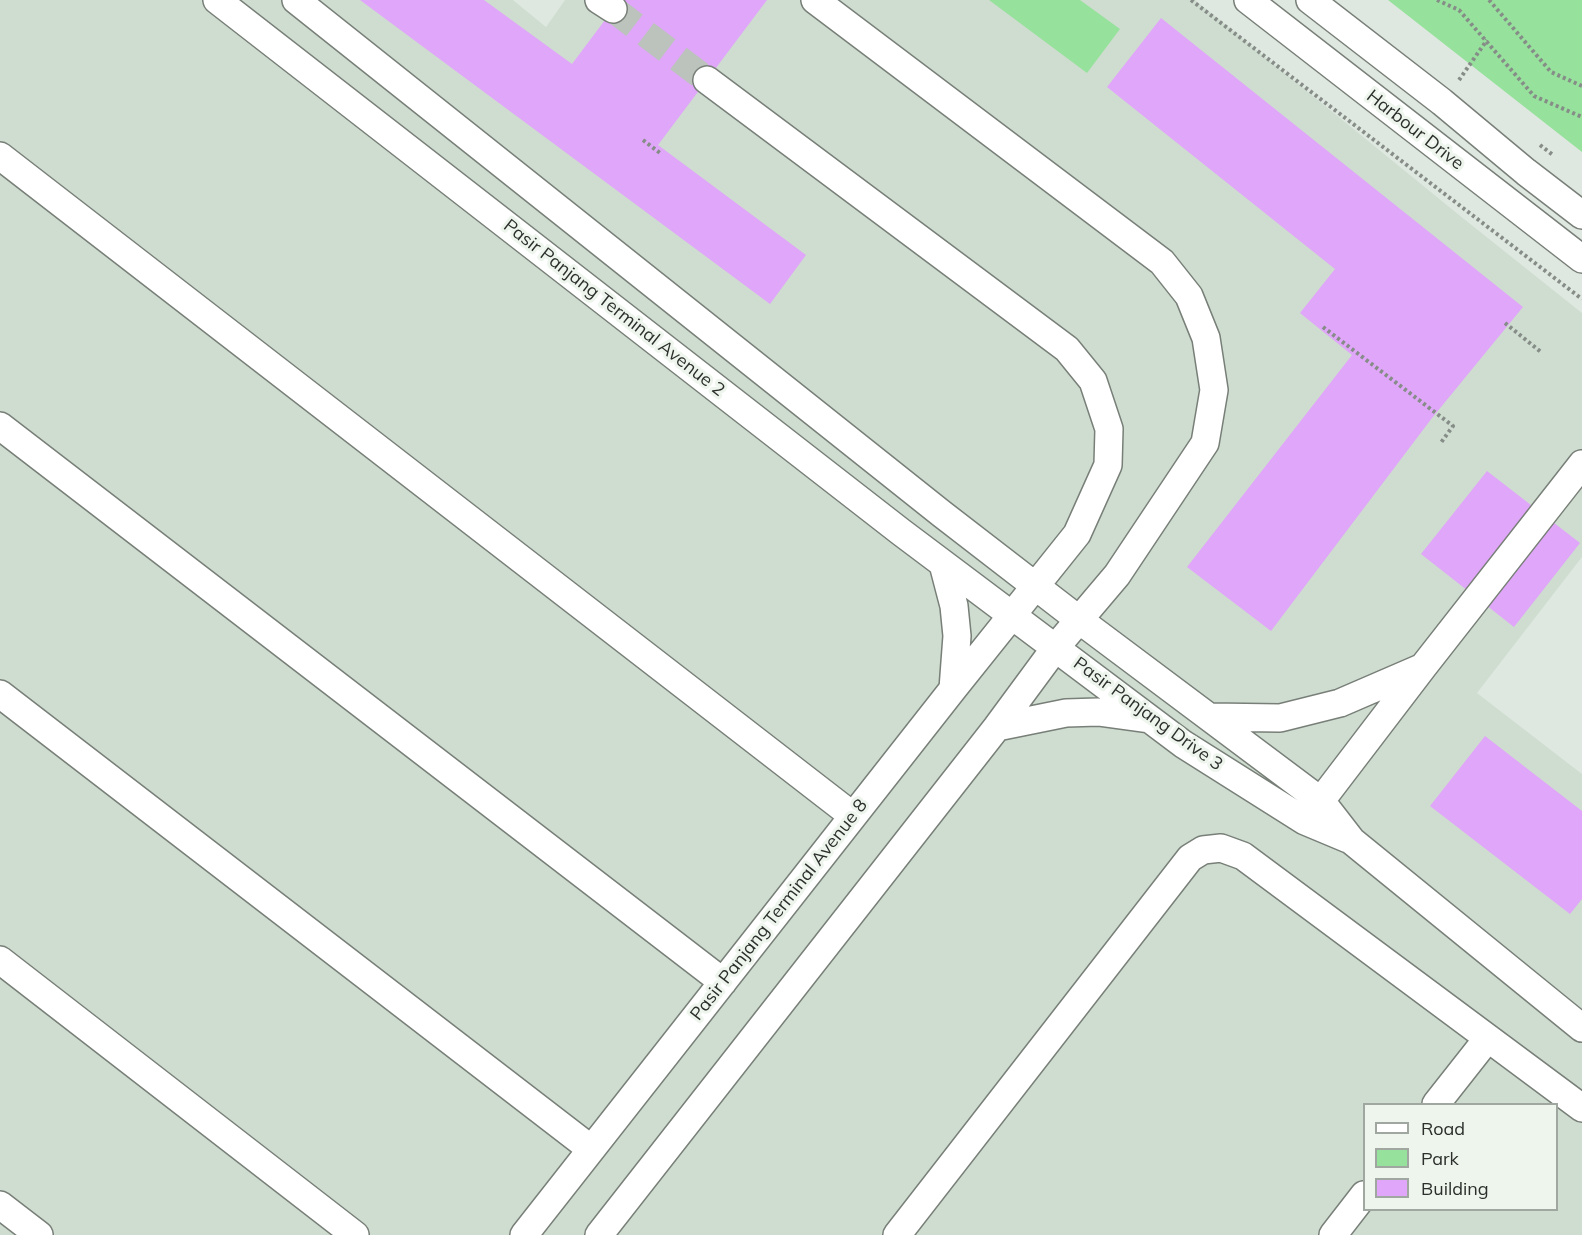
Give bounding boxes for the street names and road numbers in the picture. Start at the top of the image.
street label: Harbour Drive [1362,85,1468,175]
street label: Pasir Panjang Terminal Avenue 2 [499,215,729,401]
street label: Pasir Panjang Drive 3 [1069,653,1227,775]
street label: Pasir Panjang Terminal Avenue 8 [686,795,872,1025]

